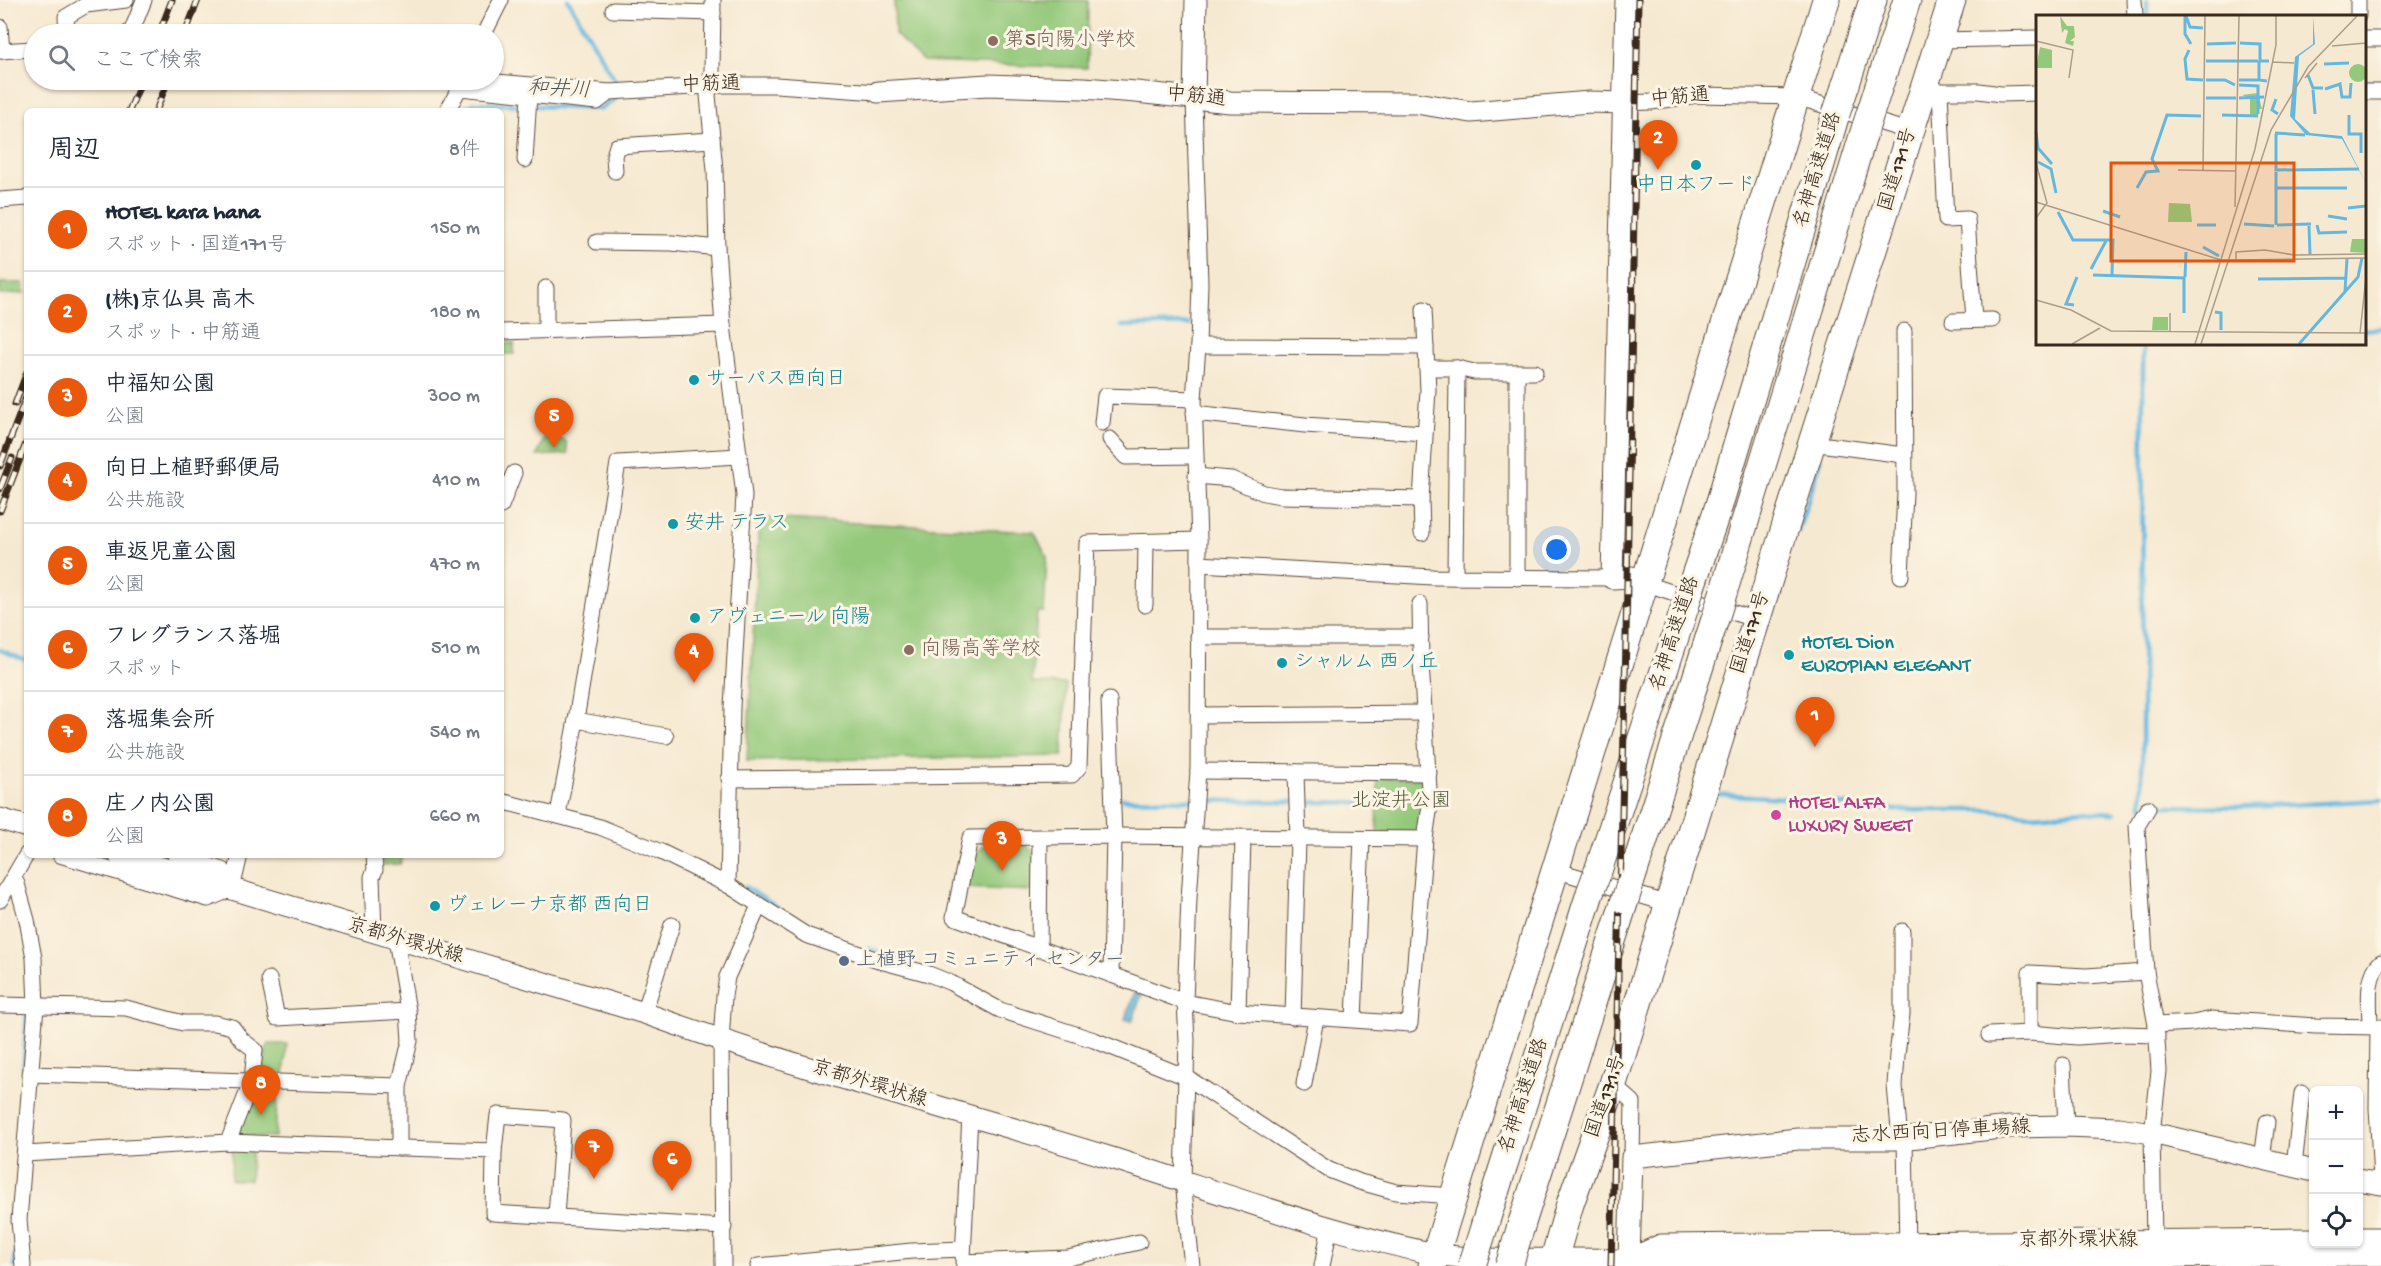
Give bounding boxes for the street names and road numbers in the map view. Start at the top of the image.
street label: 中筋通 [681,71,741,99]
street label: 中筋通 [1165,81,1227,113]
street label: 中筋通 [1649,83,1711,113]
street label: 名神高速道路 [1789,109,1848,231]
street label: 国道171号 [1874,125,1923,215]
street label: 名神高速道路 [1645,573,1705,695]
street label: 国道171号 [1727,588,1776,678]
street label: 京都外環状線 [344,912,466,970]
street label: 名神高速道路 [1494,1035,1554,1157]
street label: 国道171号 [1581,1052,1632,1142]
street label: 京都外環状線 [808,1055,930,1114]
street label: 志水西向日停車場線 [1850,1115,2031,1149]
street label: 京都外環状線 [2018,1228,2138,1253]

